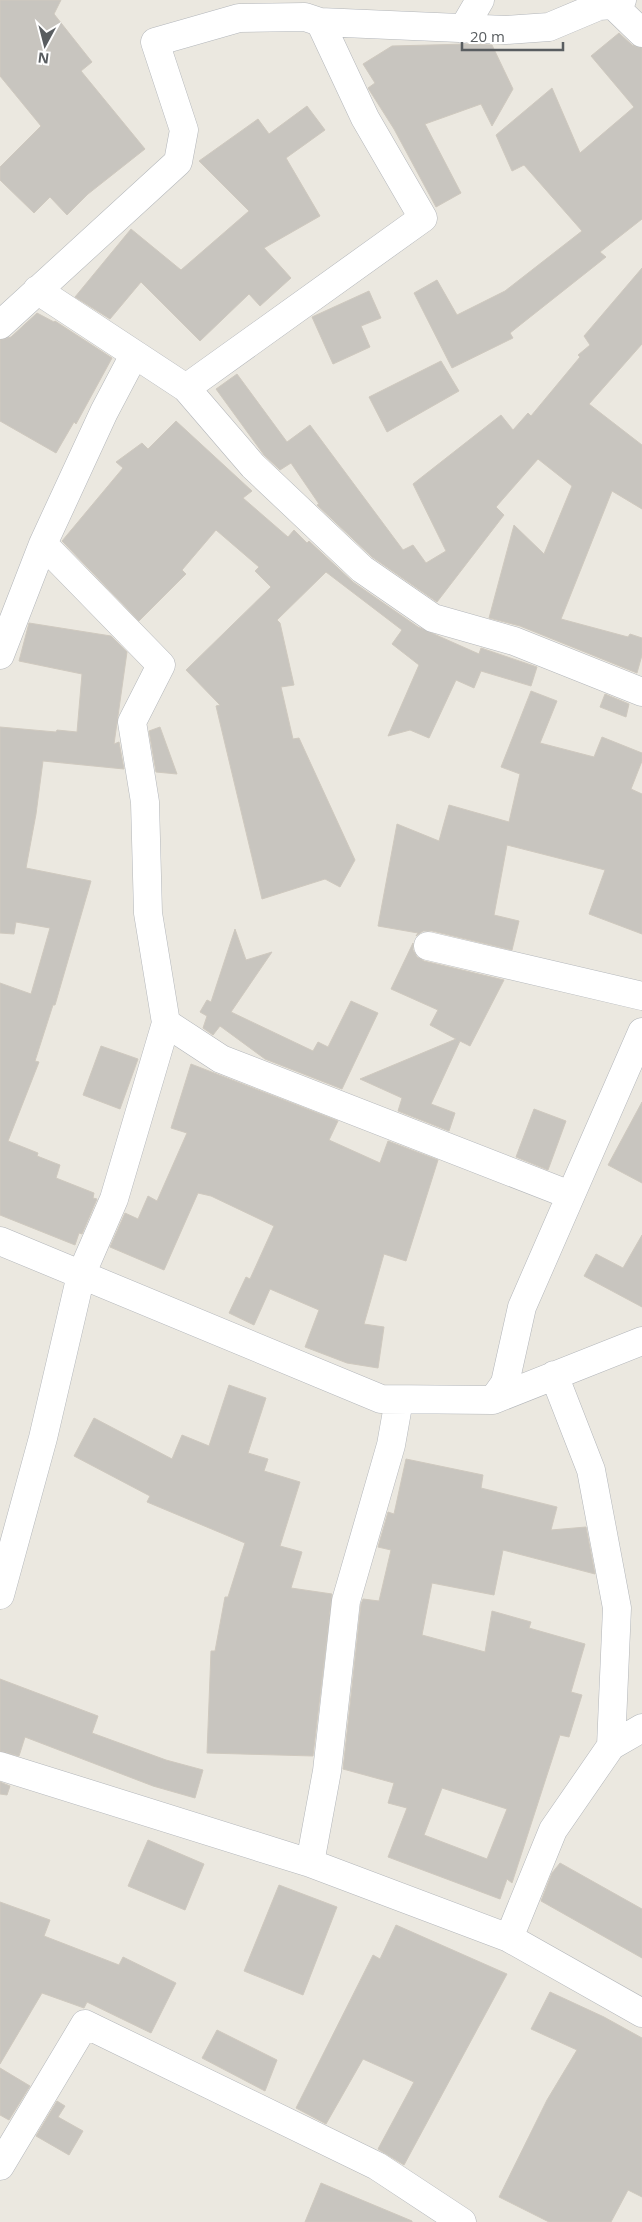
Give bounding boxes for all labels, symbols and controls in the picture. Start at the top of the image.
north arrow [20,20,70,70]
scale bar [462,20,563,52]
text: 20 m [470,26,505,46]
text: N [37,48,50,69]

